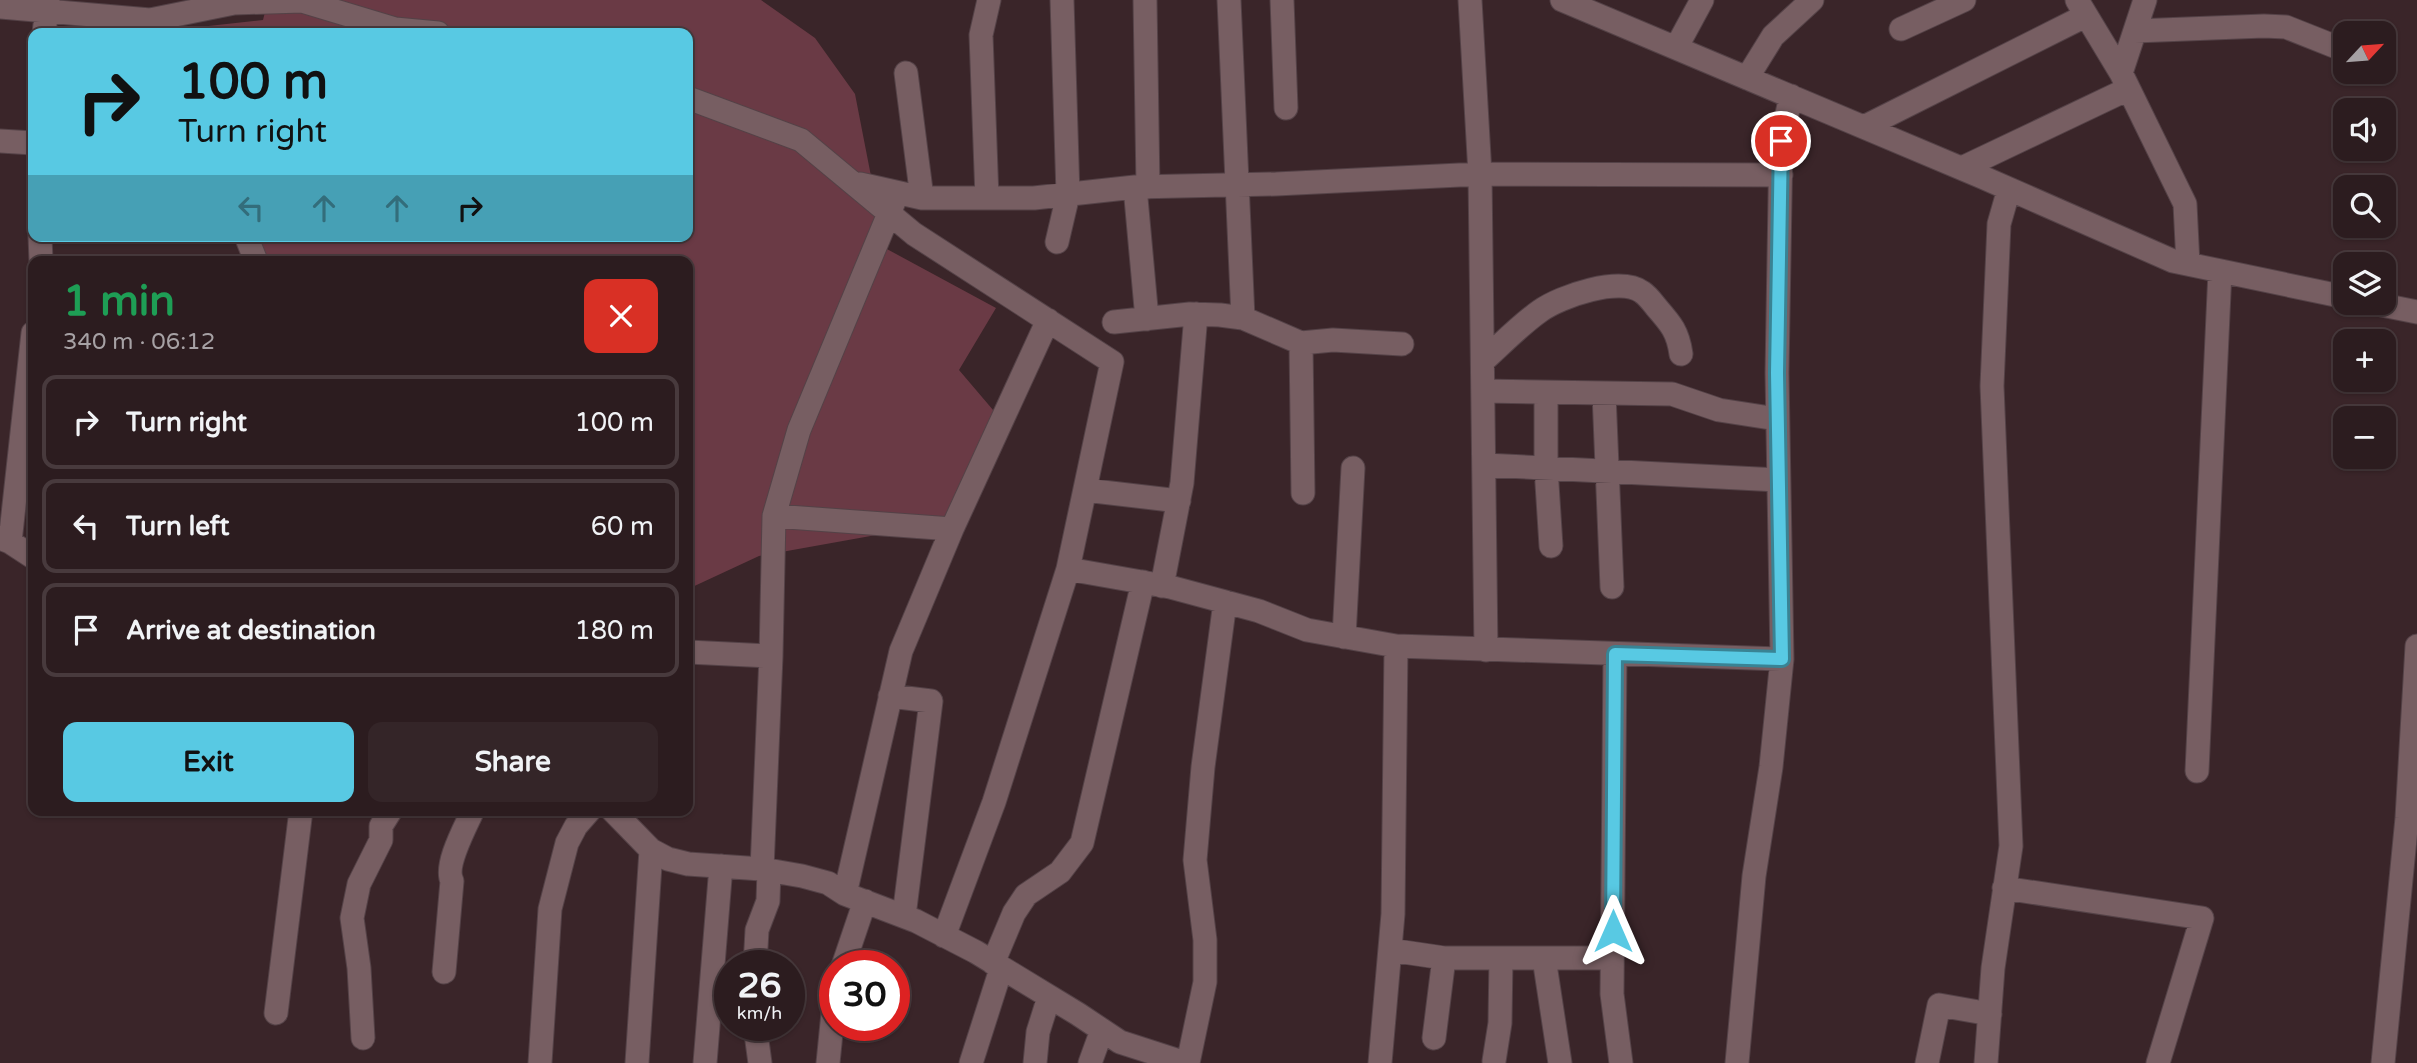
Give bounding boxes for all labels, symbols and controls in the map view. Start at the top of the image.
north arrow [2333,21,2396,84]
map controls [2333,21,2396,469]
text: 100 m [178,53,328,112]
icon: right [63,56,154,147]
button: sound [2333,98,2396,161]
pin [1751,111,1811,171]
text: Turn right [178,113,327,151]
icon: arrive [1762,122,1800,160]
button: search [2333,175,2396,238]
icon: left [232,189,270,227]
icon: ahead [305,189,343,227]
icon: ahead [378,189,416,227]
icon: right [451,189,489,227]
button: layers [2333,252,2396,315]
text: 1 min [63,276,175,327]
button: close [584,279,658,353]
text: 340 m · 06:12 [63,328,215,356]
button: + [2333,329,2396,392]
icon: right [67,403,105,441]
button: − [2333,406,2396,469]
text: Turn right [126,407,247,438]
text: 100 m [574,407,654,438]
icon: left [67,507,105,545]
text: Turn left [126,511,229,542]
text: 60 m [591,511,654,542]
icon: arrive [67,611,105,649]
text: Arrive at destination [126,615,376,646]
text: 180 m [574,615,654,646]
button: Exit [63,722,354,802]
button: Share [368,722,658,802]
position arrow [1576,894,1650,968]
speed limit sign: 30 [819,950,910,1041]
text: 26 [738,965,781,1007]
text: km/h [737,1002,782,1024]

